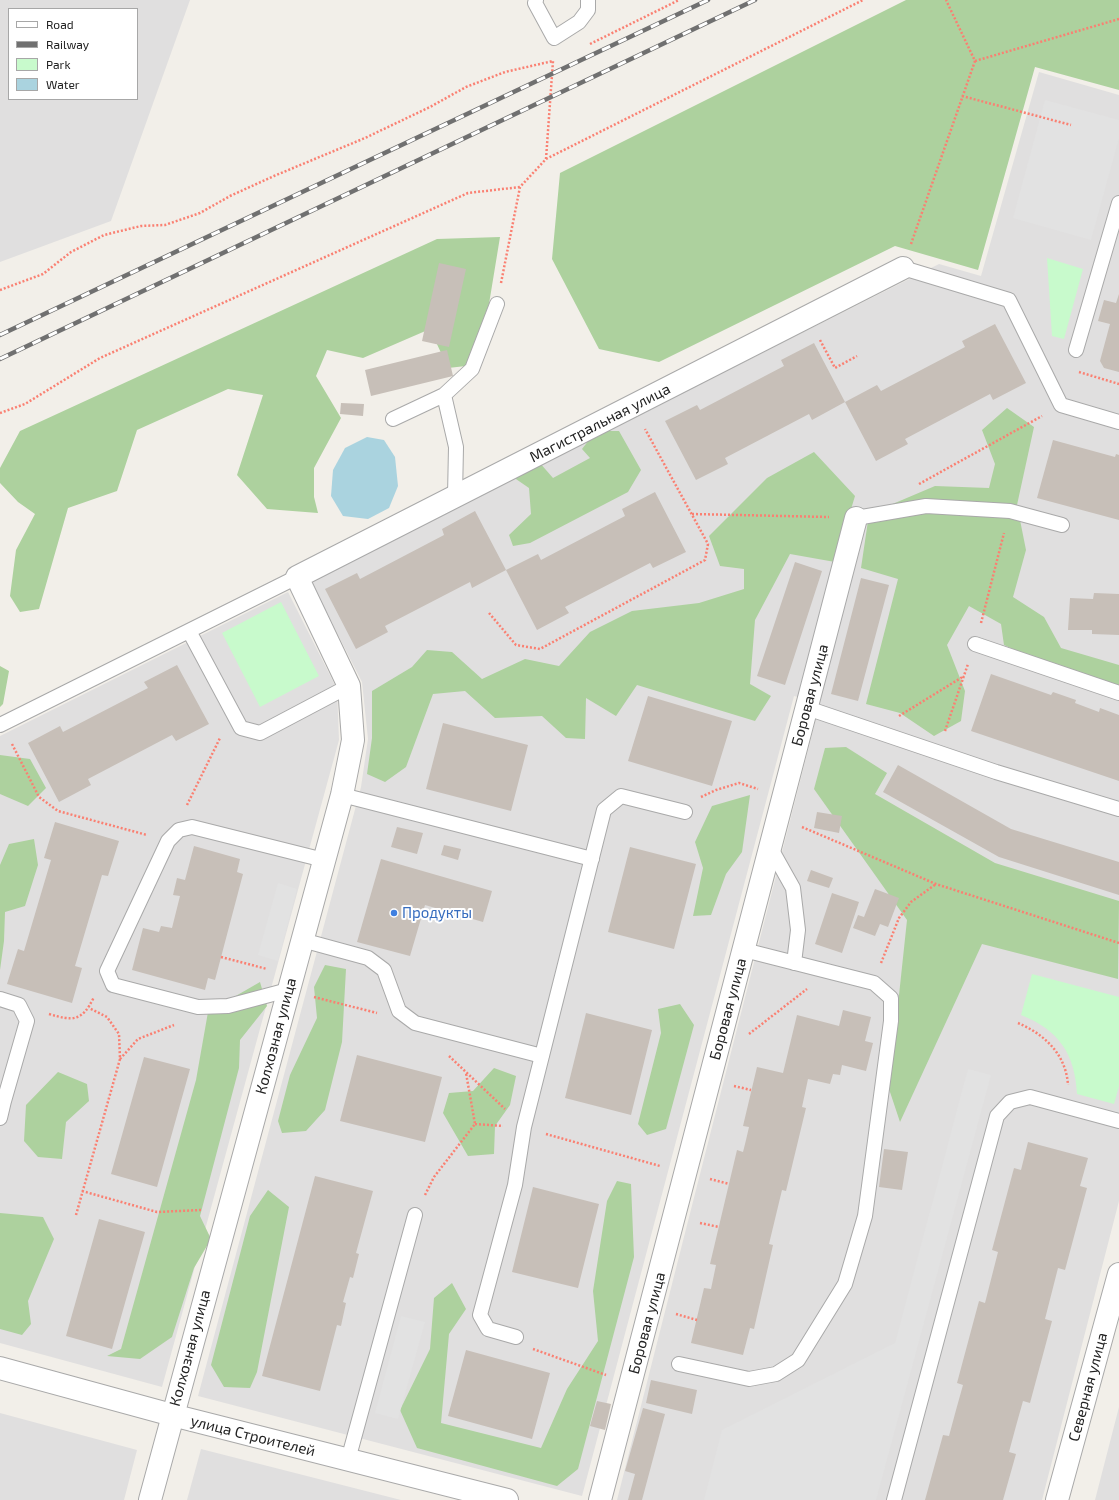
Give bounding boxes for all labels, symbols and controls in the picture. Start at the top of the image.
legend [8,8,138,100]
text: Road [46,17,74,31]
text: Railway [46,37,89,51]
text: Park [46,57,71,71]
text: Water [46,77,80,91]
street label: Магистральная улица [527,380,673,466]
street label: Боровая улица [788,642,832,748]
place label: Продукты [402,904,472,922]
marker: Продукты [389,908,399,918]
street label: Боровая улица [706,956,750,1062]
street label: Колхозная улица [252,976,300,1096]
street label: Боровая улица [625,1270,669,1376]
street label: Колхозная улица [166,1288,214,1408]
street label: Северная улица [1065,1331,1111,1443]
street label: улица Строителей [189,1412,317,1460]

